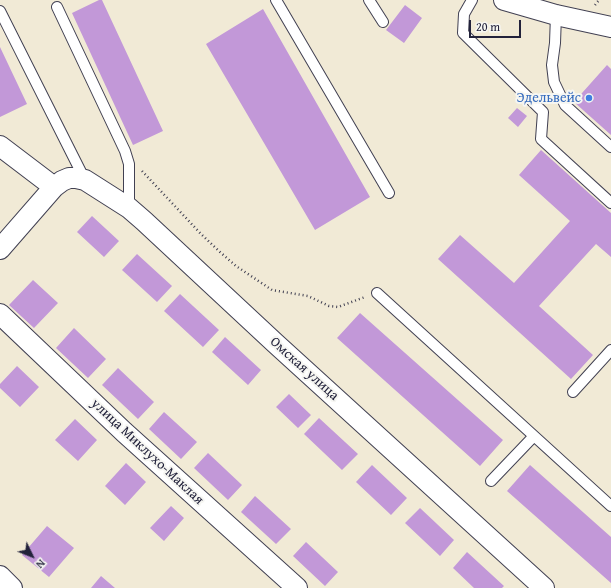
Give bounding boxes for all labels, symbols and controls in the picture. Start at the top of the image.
scale bar [471,12,523,38]
text: 20 m [476,18,500,35]
place label: Эдельвейс [517,90,581,106]
marker: Эдельвейс [584,93,594,103]
street label: Омская улица [266,334,342,404]
street label: улица Миклухо-Маклая [87,395,207,509]
north arrow [12,536,52,576]
text: N [32,556,49,572]

